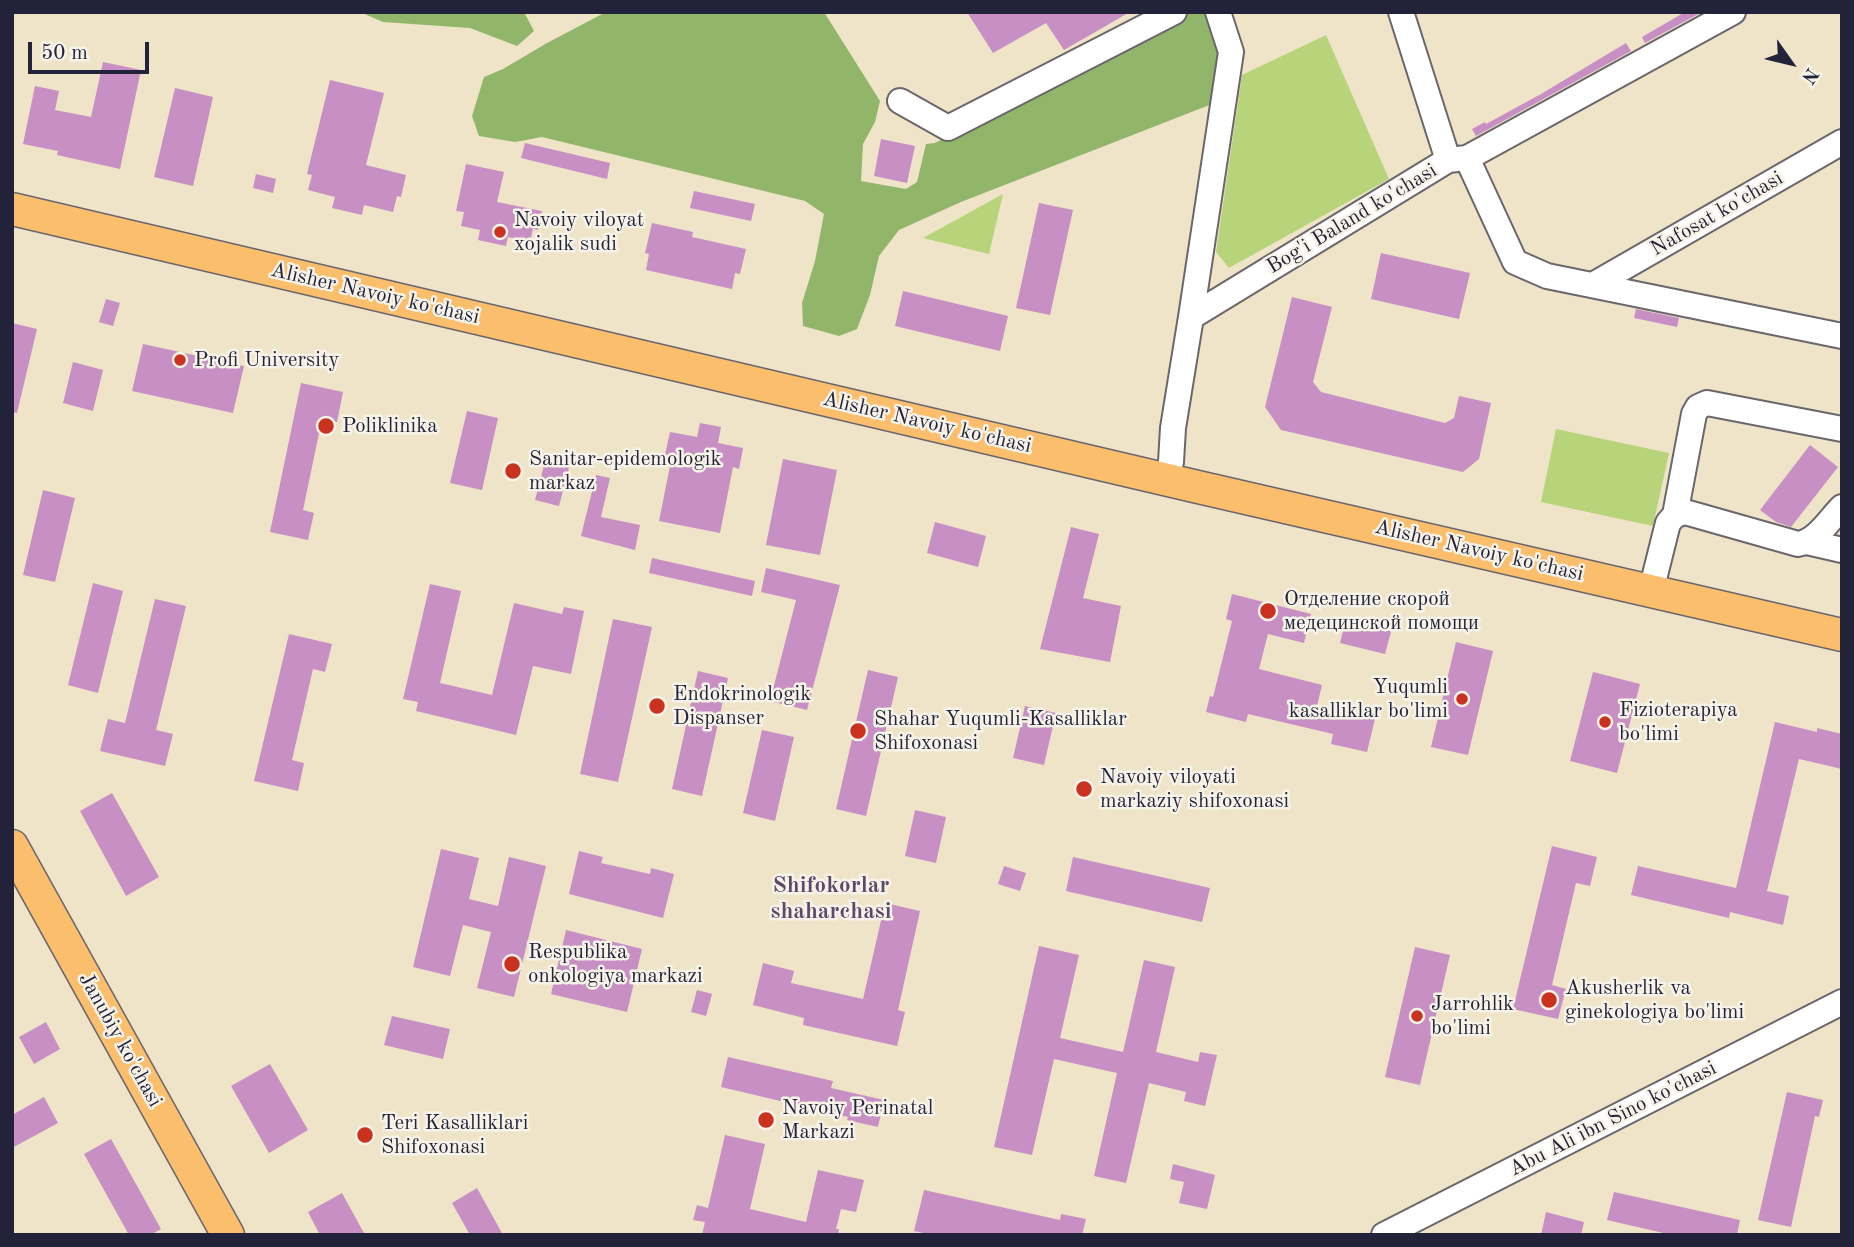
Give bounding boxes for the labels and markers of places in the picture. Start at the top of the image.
place label: Navoiy viloyat xojalik sudi [514,207,644,257]
marker: Navoiy viloyat xojalik sudi [492,224,508,240]
place label: Profi University [194,347,339,373]
marker: Profi University [172,352,188,368]
place label: Poliklinika [342,413,438,439]
marker: Poliklinika [316,416,336,436]
place label: Sanitar-epidemologik markaz [529,446,721,496]
marker: Sanitar-epidemologik markaz [503,461,523,481]
place label: Отделение скорой медецинской помощи [1284,586,1479,636]
marker: Отделение скорой медецинской помощи [1258,601,1278,621]
place label: Yuqumli kasalliklar bo'limi [1289,674,1448,724]
place label: Endokrinologik Dispanser [673,681,811,731]
marker: Yuqumli kasalliklar bo'limi [1454,691,1470,707]
marker: Endokrinologik Dispanser [647,696,667,716]
place label: Fizioterapiya bo'limi [1619,697,1738,747]
place label: Shahar Yuqumli-Kasalliklar Shifoxonasi [874,706,1127,756]
marker: Fizioterapiya bo'limi [1597,714,1613,730]
marker: Shahar Yuqumli-Kasalliklar Shifoxonasi [848,721,868,741]
place label: Navoiy viloyati markaziy shifoxonasi [1100,764,1289,814]
marker: Navoiy viloyati markaziy shifoxonasi [1074,779,1094,799]
place label: Respublika onkologiya markazi [528,939,703,989]
marker: Respublika onkologiya markazi [502,954,522,974]
place label: Akusherlik va ginekologiya bo'limi [1565,975,1744,1025]
marker: Akusherlik va ginekologiya bo'limi [1539,990,1559,1010]
place label: Jarrohlik bo'limi [1431,991,1514,1041]
marker: Jarrohlik bo'limi [1409,1008,1425,1024]
place label: Navoiy Perinatal Markazi [782,1095,933,1145]
place label: Teri Kasalliklari Shifoxonasi [381,1110,528,1160]
marker: Navoiy Perinatal Markazi [756,1110,776,1130]
marker: Teri Kasalliklari Shifoxonasi [355,1125,375,1145]

